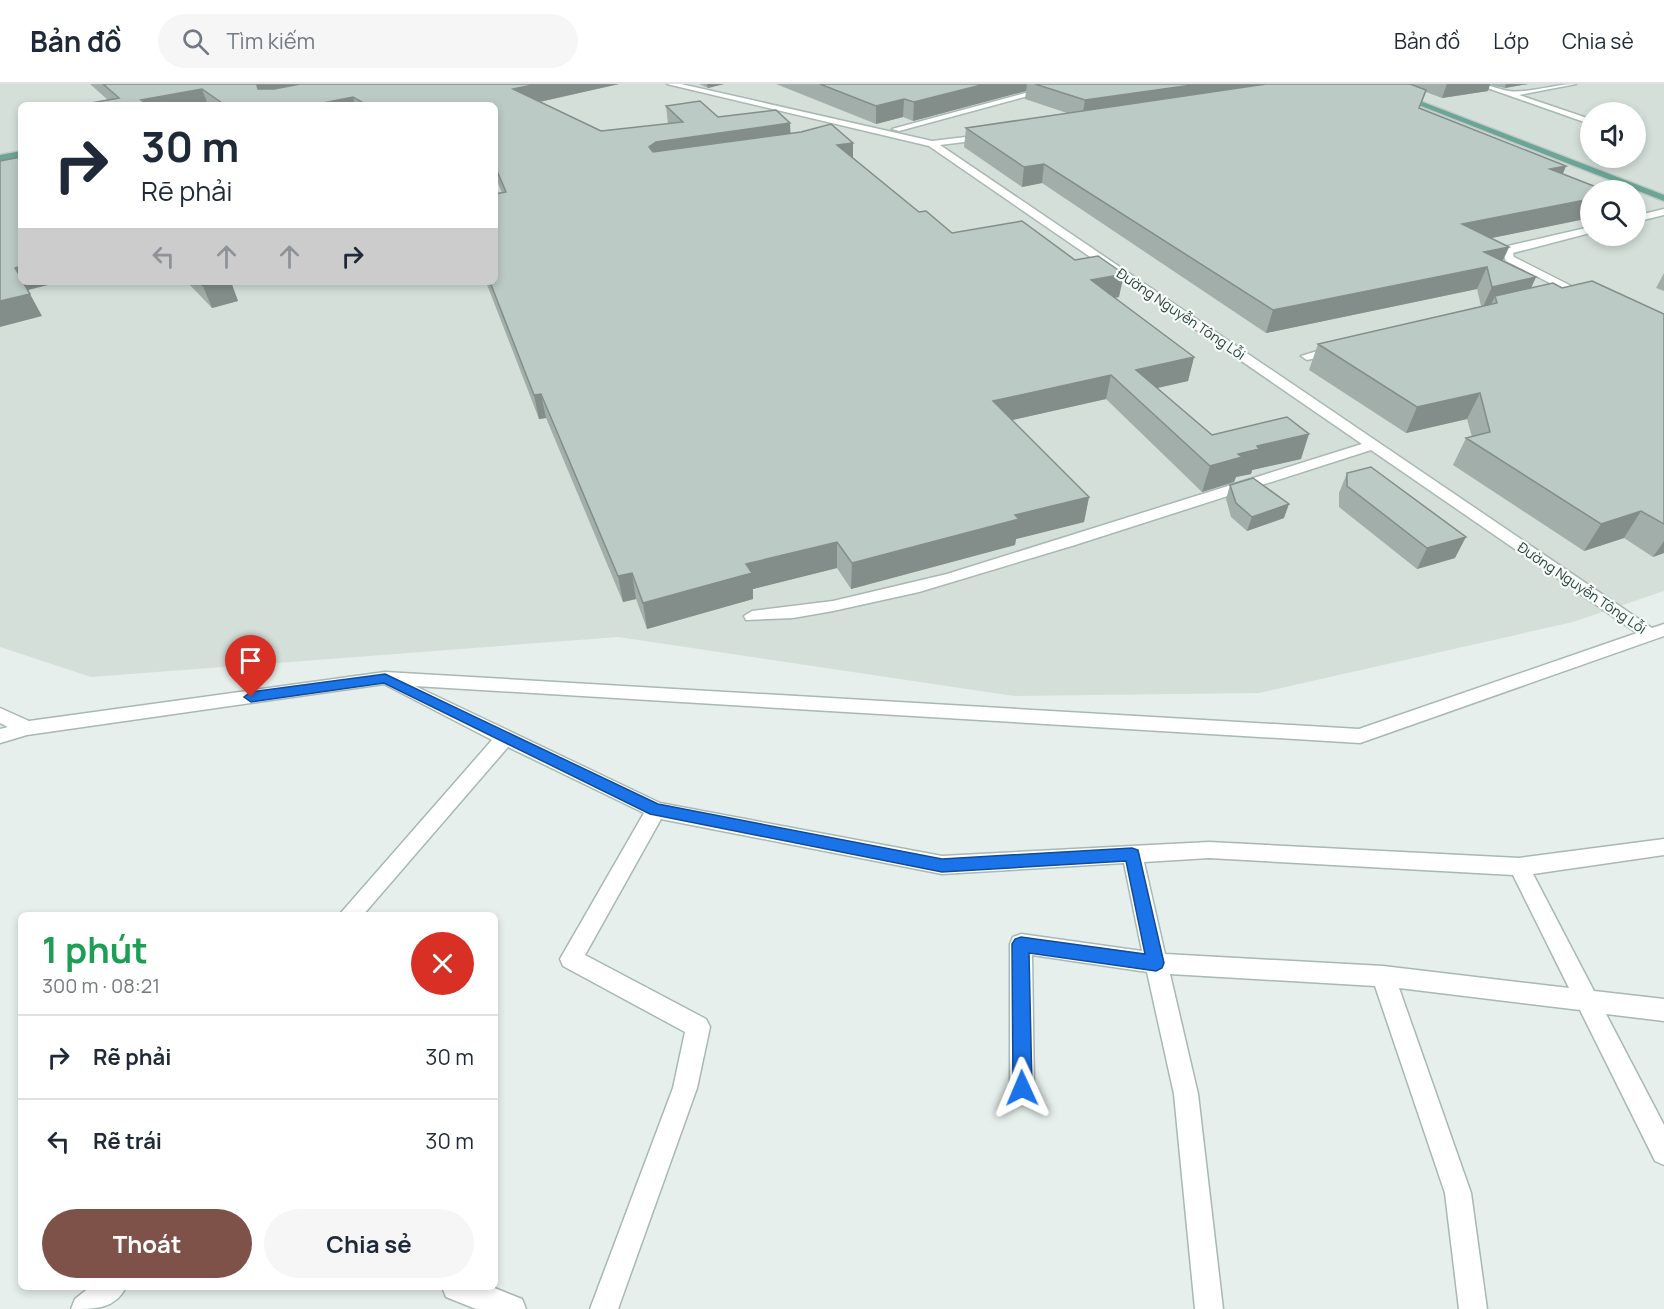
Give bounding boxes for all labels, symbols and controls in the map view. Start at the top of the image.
search box [158,14,578,68]
text: Bản đồ [30,22,122,60]
icon: search [179,25,212,58]
text: Tìm kiếm [227,26,315,56]
text: Bản đồ [1394,27,1460,55]
text: Lớp [1493,27,1529,55]
text: Chia sẻ [1562,27,1634,55]
map controls [1580,102,1646,246]
button: sound [1580,102,1646,168]
text: 30 m [141,117,239,175]
icon: right [42,126,120,204]
text: Rẽ phải [141,172,233,209]
button: search [1580,180,1646,246]
icon: left [147,240,180,273]
icon: ahead [210,240,243,273]
icon: ahead [273,240,306,273]
icon: right [336,240,369,273]
street label: Đường Nguyễn Tông Lỗi [1113,263,1249,364]
street label: Đường Nguyễn Tông Lỗi [1514,537,1650,638]
pin [225,635,276,697]
icon: arrive [234,644,267,677]
text: 1 phút [42,925,148,974]
button: close [411,932,474,995]
text: 300 m · 08:21 [42,972,160,999]
icon: right [42,1041,75,1074]
text: Rẽ phải [93,1042,171,1072]
text: 30 m [425,1042,474,1072]
position arrow [990,1056,1054,1120]
icon: left [42,1125,75,1158]
text: Rẽ trái [93,1126,162,1156]
text: 30 m [425,1126,474,1156]
button: Thoát [42,1209,252,1278]
button: Chia sẻ [264,1209,474,1278]

